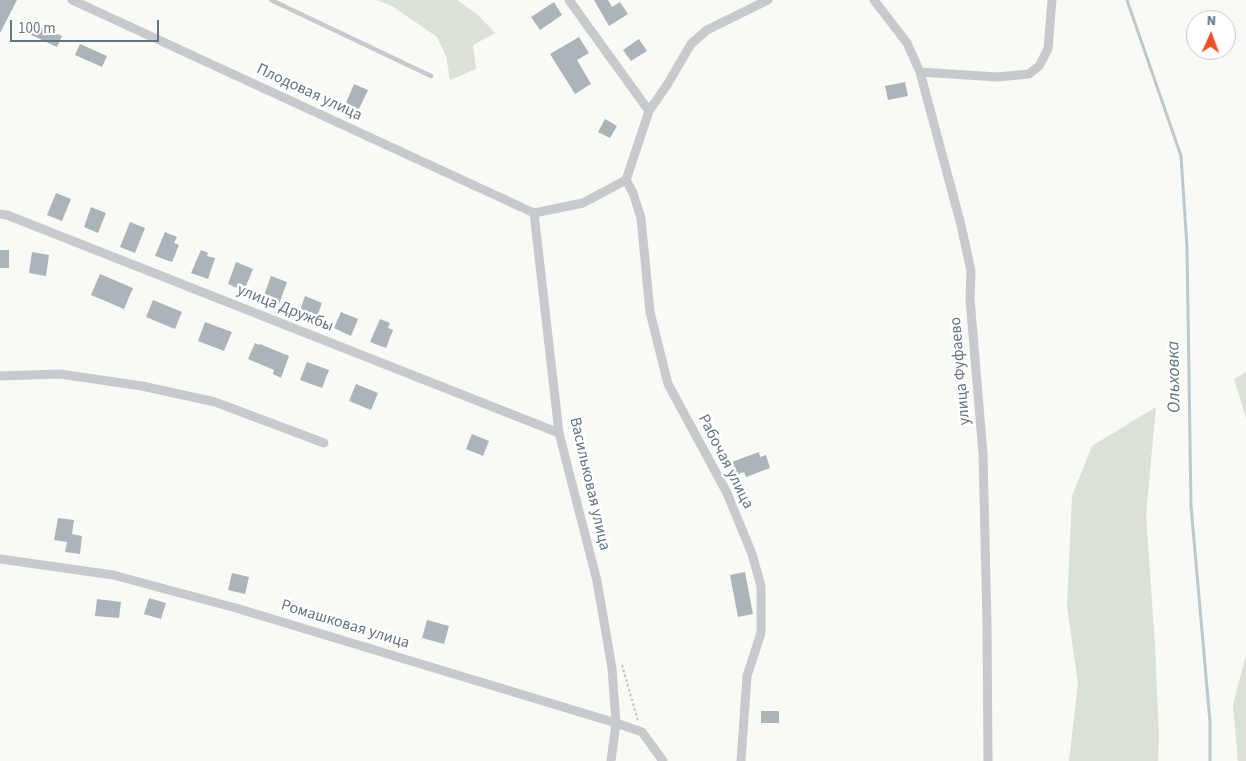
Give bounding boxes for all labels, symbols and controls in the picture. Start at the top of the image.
scale bar [12,10,161,42]
north arrow [1186,10,1236,60]
text: N [1206,11,1216,31]
text: 100 m [18,18,56,39]
street label: Плодовая улица [253,60,365,126]
street label: улица Дружбы [234,281,336,337]
street label: улица Фуфаево [947,316,975,426]
water label: Ольховка [1164,341,1186,413]
street label: Рабочая улица [693,412,757,512]
street label: Васильковая улица [564,416,614,552]
street label: Ромашковая улица [278,596,412,654]

